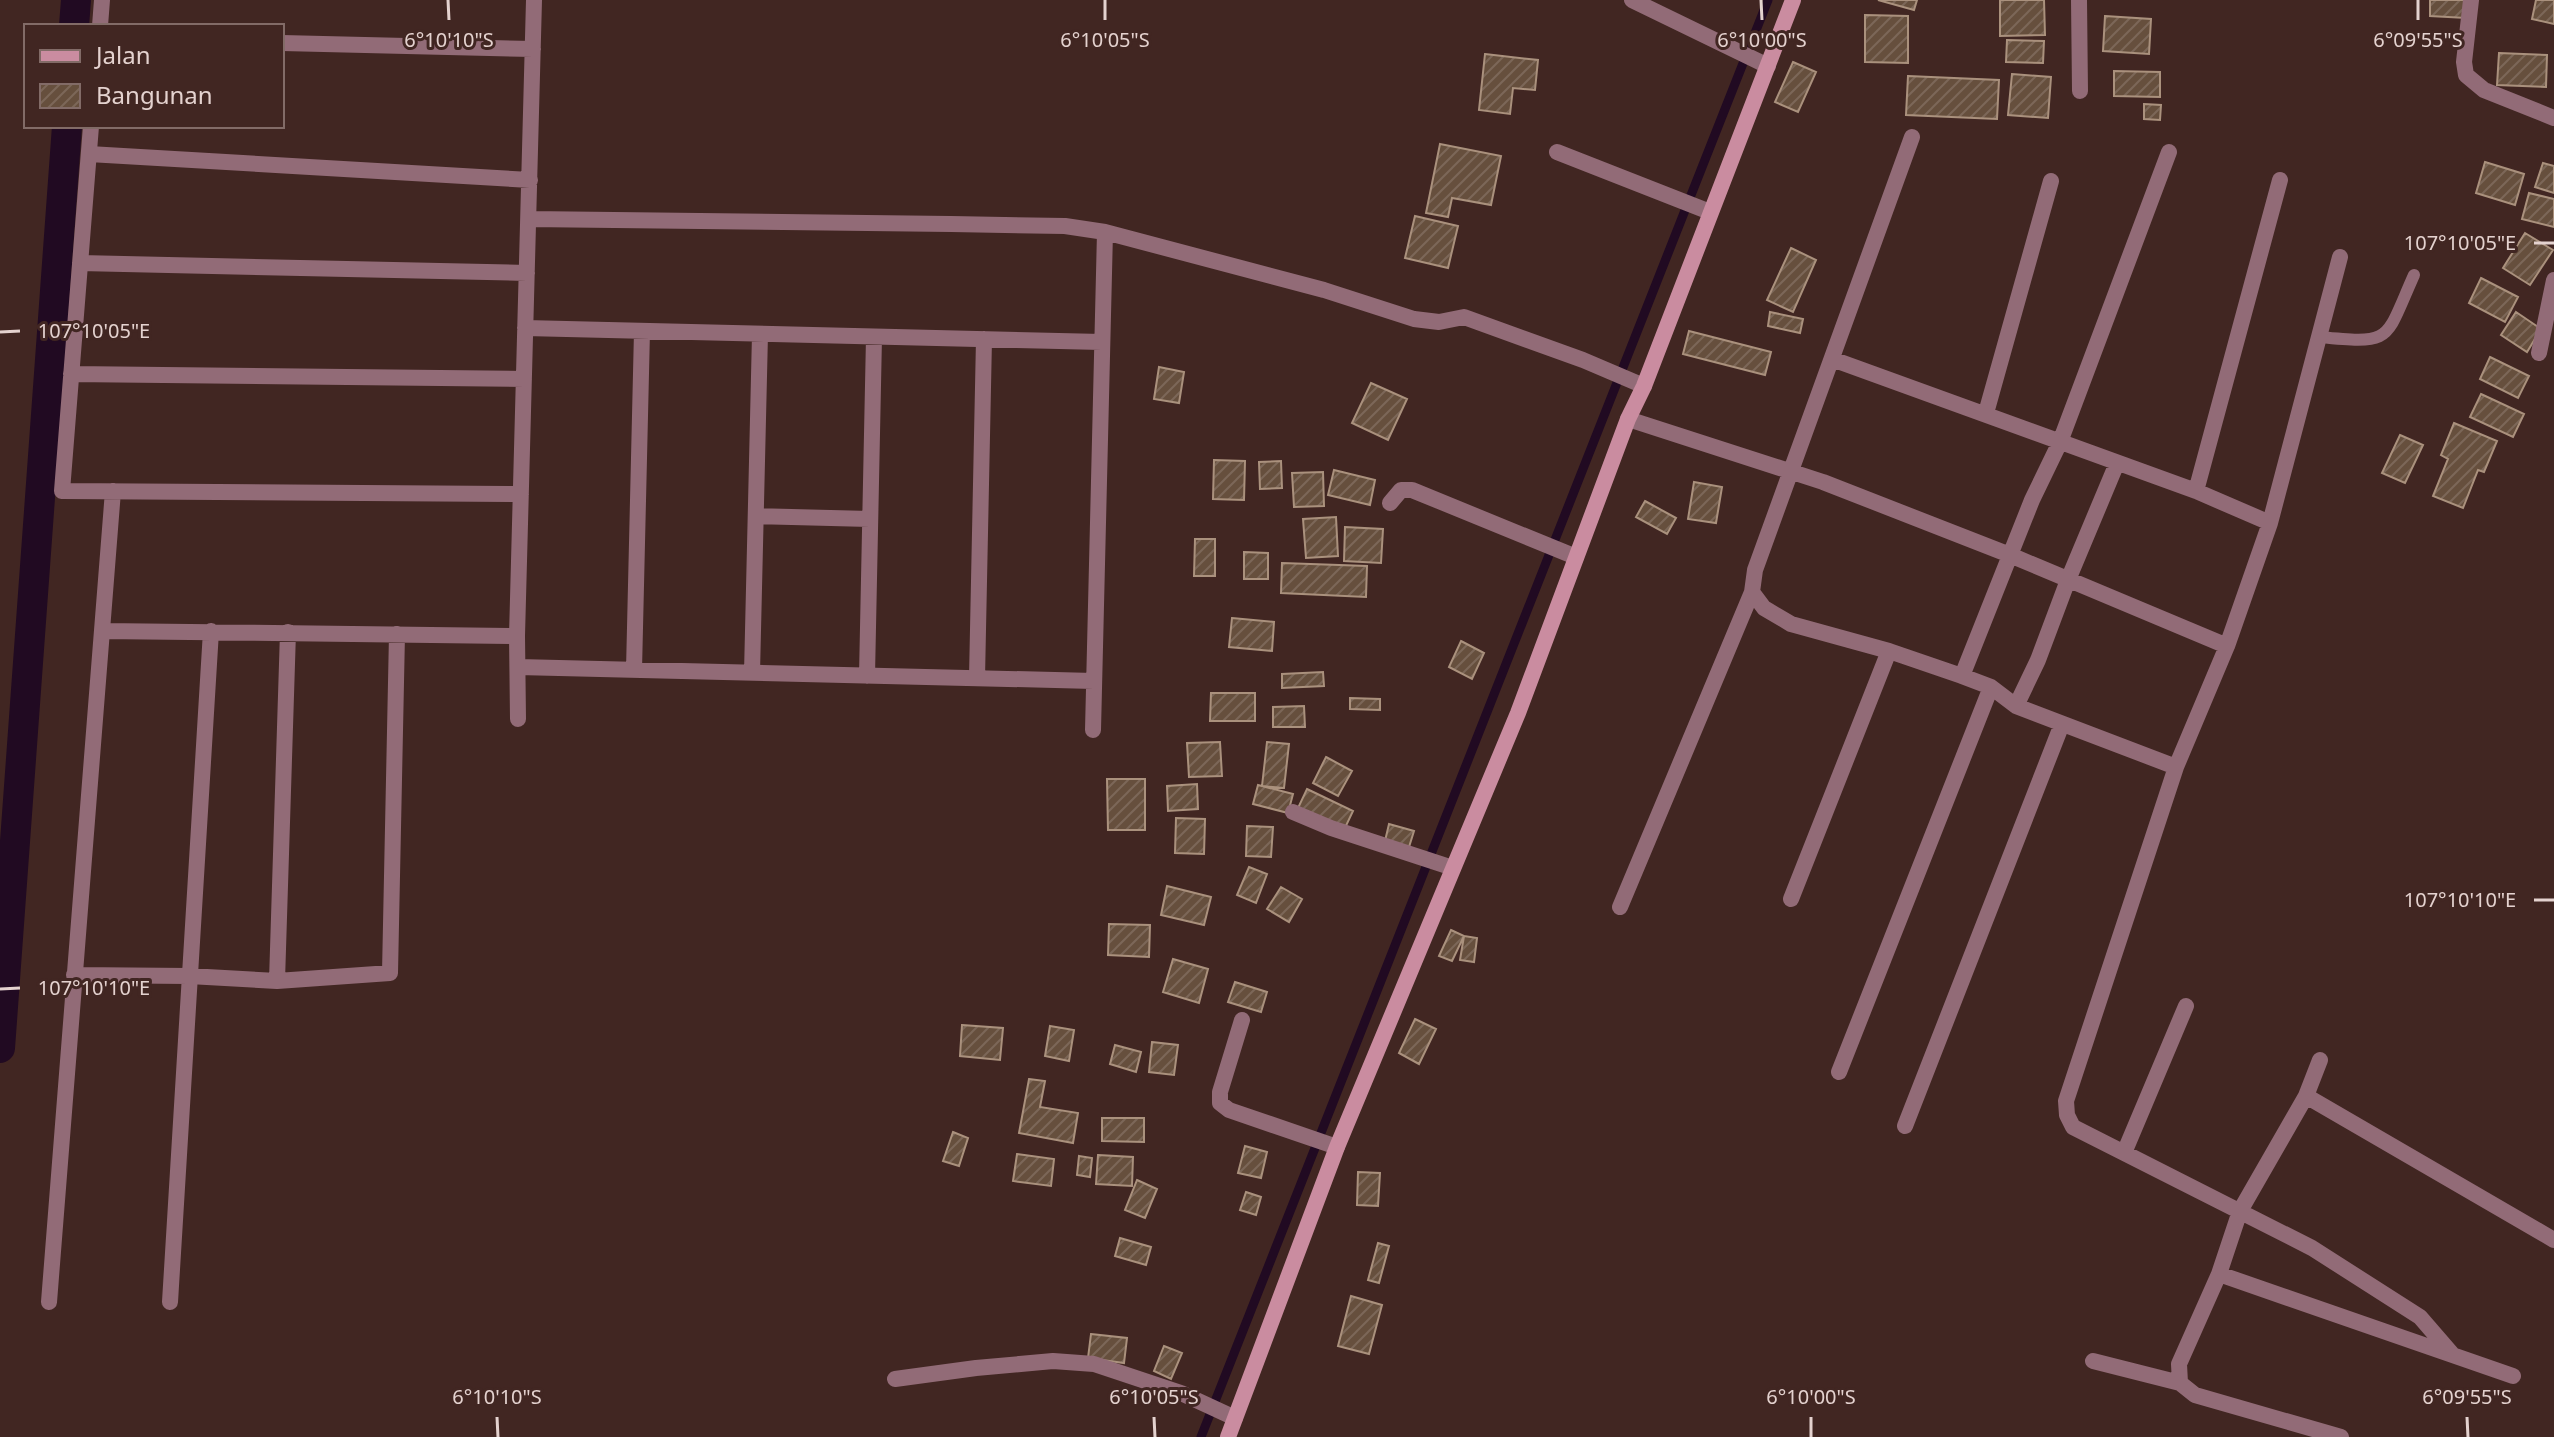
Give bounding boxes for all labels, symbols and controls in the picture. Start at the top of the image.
legend [24,24,284,128]
text: 6°10'10"S [404,26,494,53]
text: 6°10'05"S [1060,26,1150,53]
text: 6°10'00"S [1717,26,1807,53]
text: 6°09'55"S [2373,26,2463,53]
text: Jalan [94,38,151,71]
text: Bangunan [96,78,213,111]
text: 107°10'05"E [2404,229,2516,256]
text: 107°10'05"E [38,317,150,344]
text: 107°10'10"E [2404,886,2516,913]
text: 107°10'10"E [38,974,150,1001]
text: 6°10'10"S [452,1383,542,1410]
text: 6°10'05"S [1109,1383,1199,1410]
text: 6°10'00"S [1766,1383,1856,1410]
text: 6°09'55"S [2422,1383,2512,1410]

